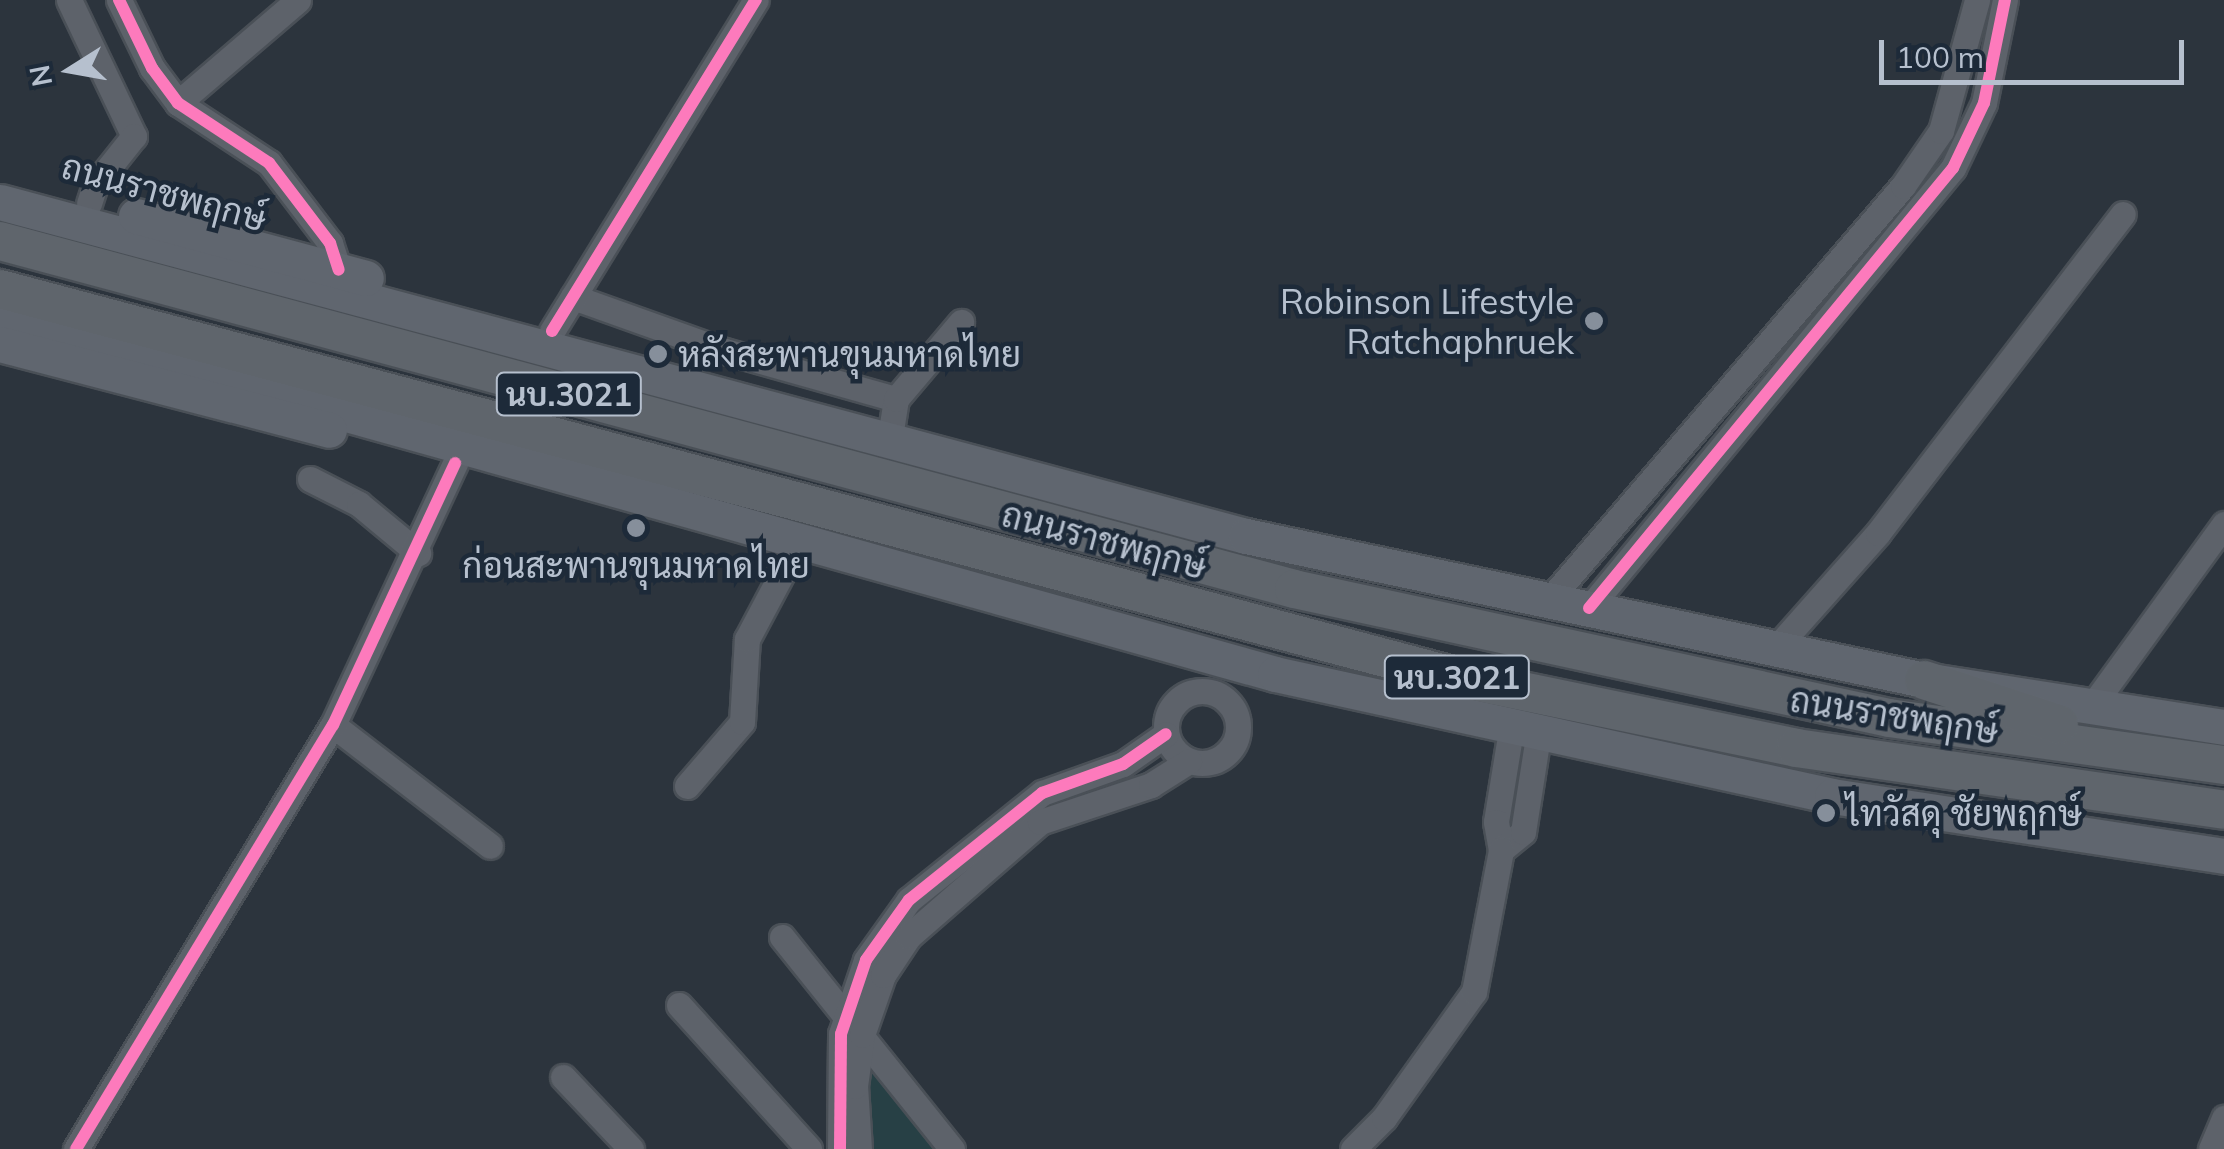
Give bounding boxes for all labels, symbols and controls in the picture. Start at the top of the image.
north arrow [20,20,120,120]
scale bar [1884,20,2189,82]
text: 100 m [1896,38,1984,76]
text: N [21,62,59,90]
street label: ถนนราชพฤกษ์ [57,145,271,239]
place label: Robinson Lifestyle Ratchaphruek [1280,280,1574,362]
marker: Robinson Lifestyle Ratchaphruek [1583,310,1605,332]
place label: หลังสะพานขุนมหาดไทย [678,333,1021,375]
marker: หลังสะพานขุนมหาดไทย [647,343,669,365]
road number: นบ.3021 [494,367,644,421]
street label: ถนนราชพฤกษ์ [997,493,1211,587]
marker: ก่อนสะพานขุนมหาดไทย [625,517,647,539]
place label: ก่อนสะพานขุนมหาดไทย [462,544,810,586]
road number: นบ.3021 [1382,650,1532,704]
street label: ถนนราชพฤกษ์ [1787,678,2001,752]
place label: ไทวัสดุ ชัยพฤกษ์ [1846,792,2081,834]
marker: ไทวัสดุ ชัยพฤกษ์ [1815,802,1837,824]

